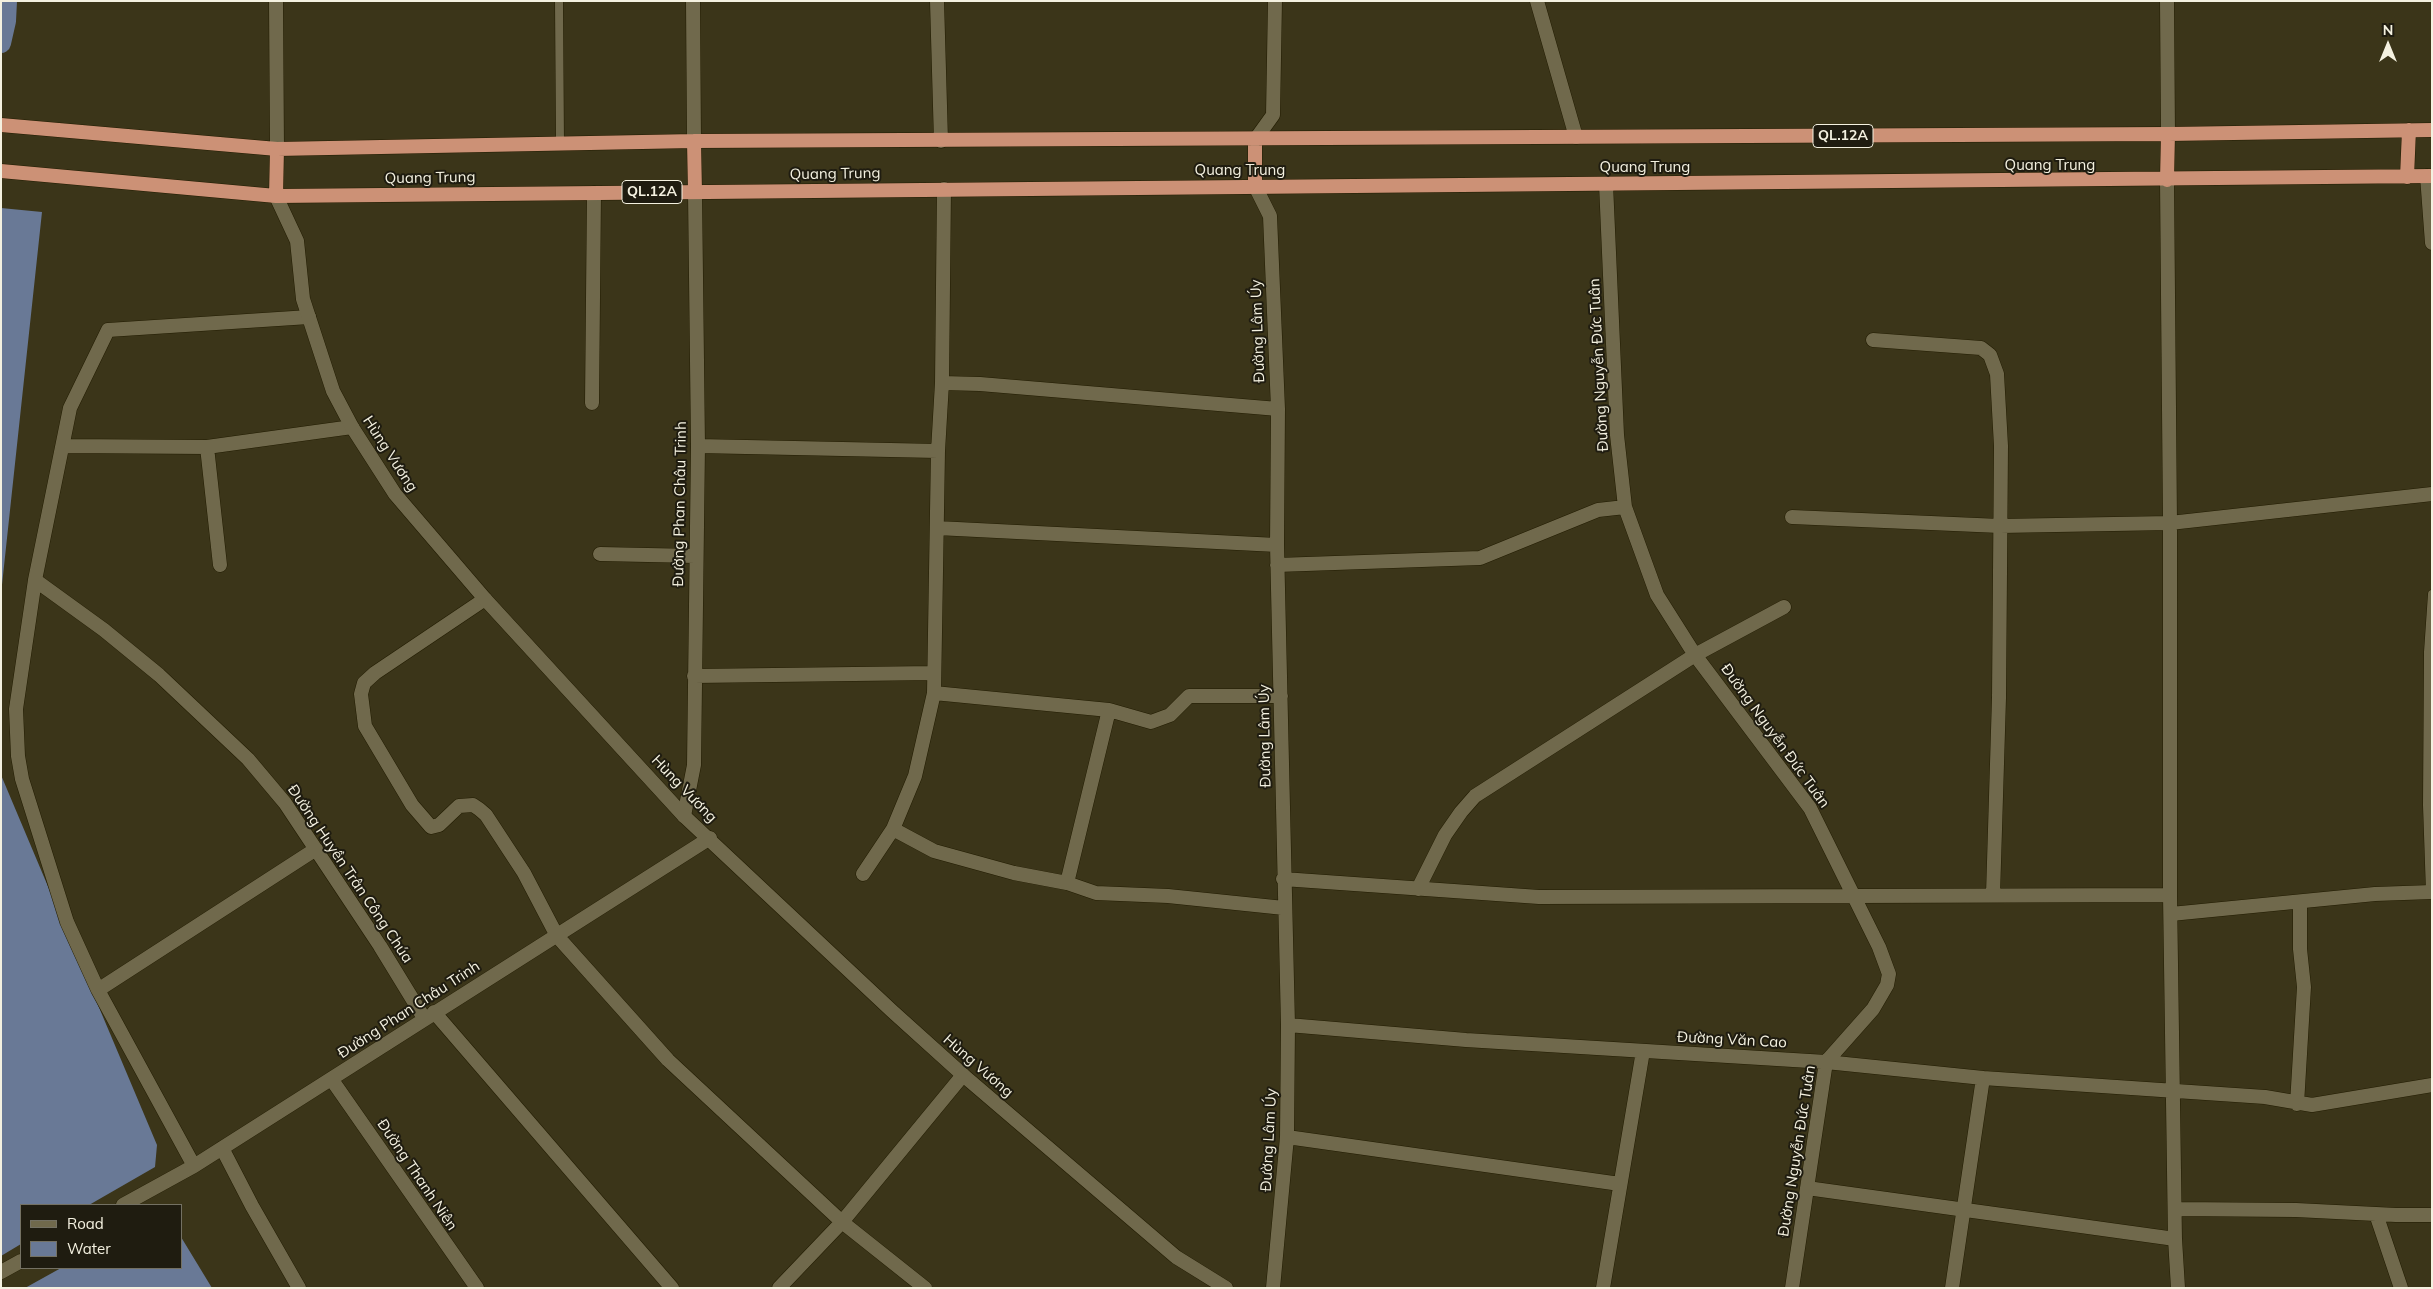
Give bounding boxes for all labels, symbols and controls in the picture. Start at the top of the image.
north arrow [2363,20,2413,70]
text: N [2383,21,2393,39]
road number: QL.12A [1813,124,1873,148]
street label: Quang Trung [2005,156,2095,174]
street label: Quang Trung [1600,158,1690,176]
street label: Quang Trung [1195,161,1285,179]
street label: Quang Trung [789,164,881,184]
street label: Quang Trung [384,168,476,188]
road number: QL.12A [622,180,682,203]
street label: Đường Nguyễn Đức Tuân [1585,278,1613,452]
street label: Đường Lâm Úy [1247,279,1269,383]
street label: Hùng Vương [359,413,421,495]
street label: Đường Phan Châu Trinh [670,421,690,587]
street label: Đường Nguyễn Đức Tuân [1717,661,1833,811]
street label: Đường Lâm Úy [1255,684,1275,788]
street label: Hùng Vương [647,752,721,826]
street label: Đường Huyền Trân Công Chúa [284,782,416,966]
street label: Đường Phan Châu Trinh [335,957,483,1063]
street label: Đường Văn Cao [1677,1028,1787,1052]
street label: Hùng Vương [939,1031,1017,1101]
street label: Đường Nguyễn Đức Tuân [1775,1064,1819,1238]
street label: Đường Lâm Úy [1257,1088,1281,1192]
street label: Đường Thanh Niên [373,1116,461,1234]
legend [20,1204,182,1269]
text: Road [67,1214,104,1233]
text: Water [67,1239,111,1258]

